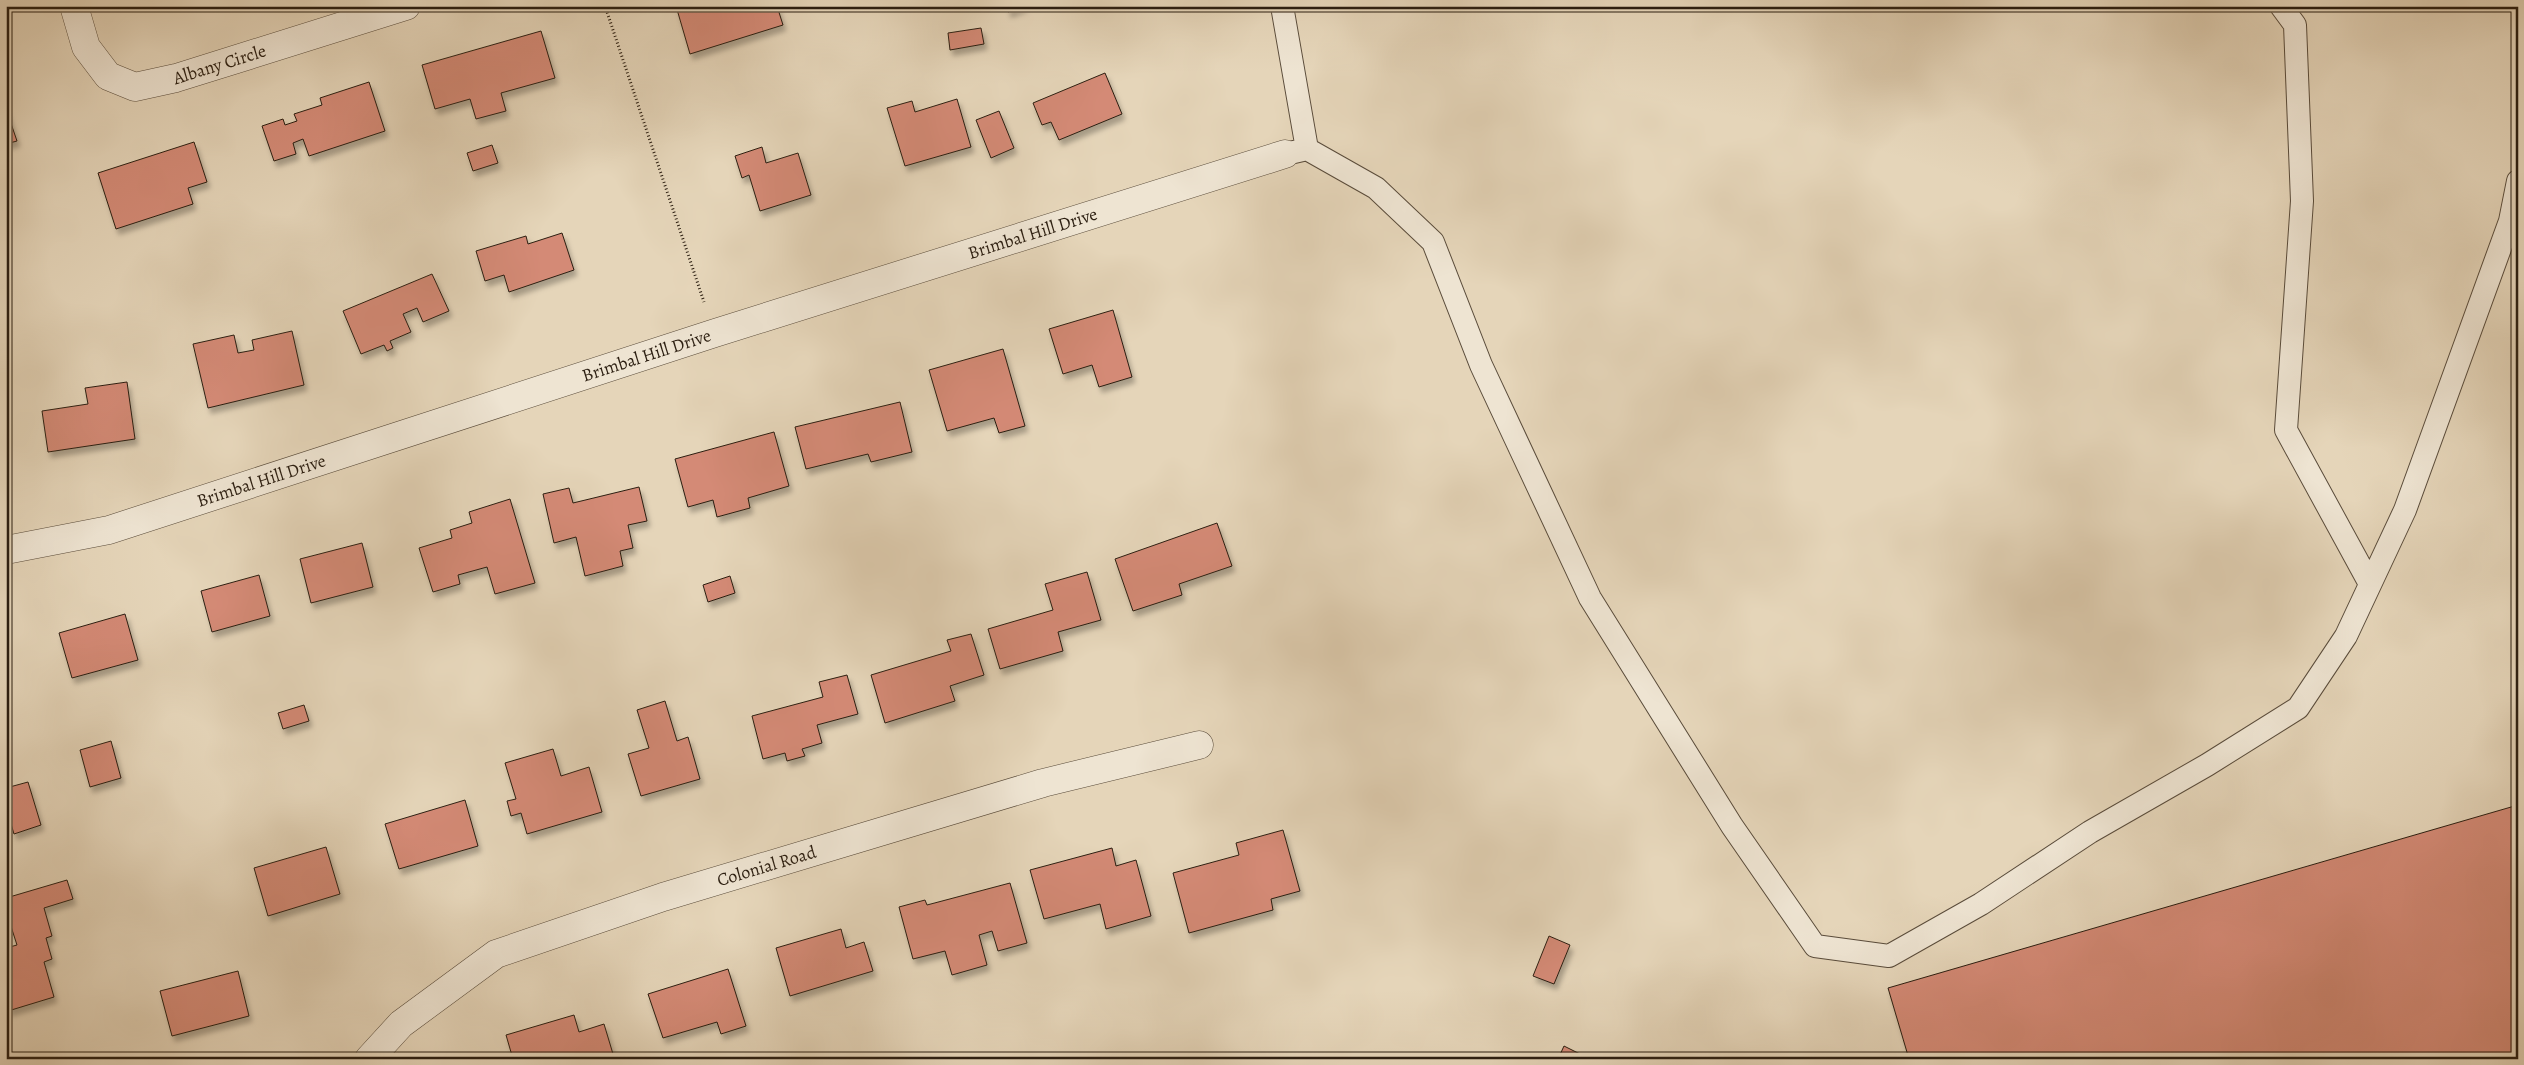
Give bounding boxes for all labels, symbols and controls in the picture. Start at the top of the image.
street label: Albany Circle [169,39,269,90]
street label: Brimbal Hill Drive [965,202,1100,265]
street label: Brimbal Hill Drive [579,323,714,387]
street label: Brimbal Hill Drive [194,448,329,513]
street label: Colonial Road [714,840,819,892]

